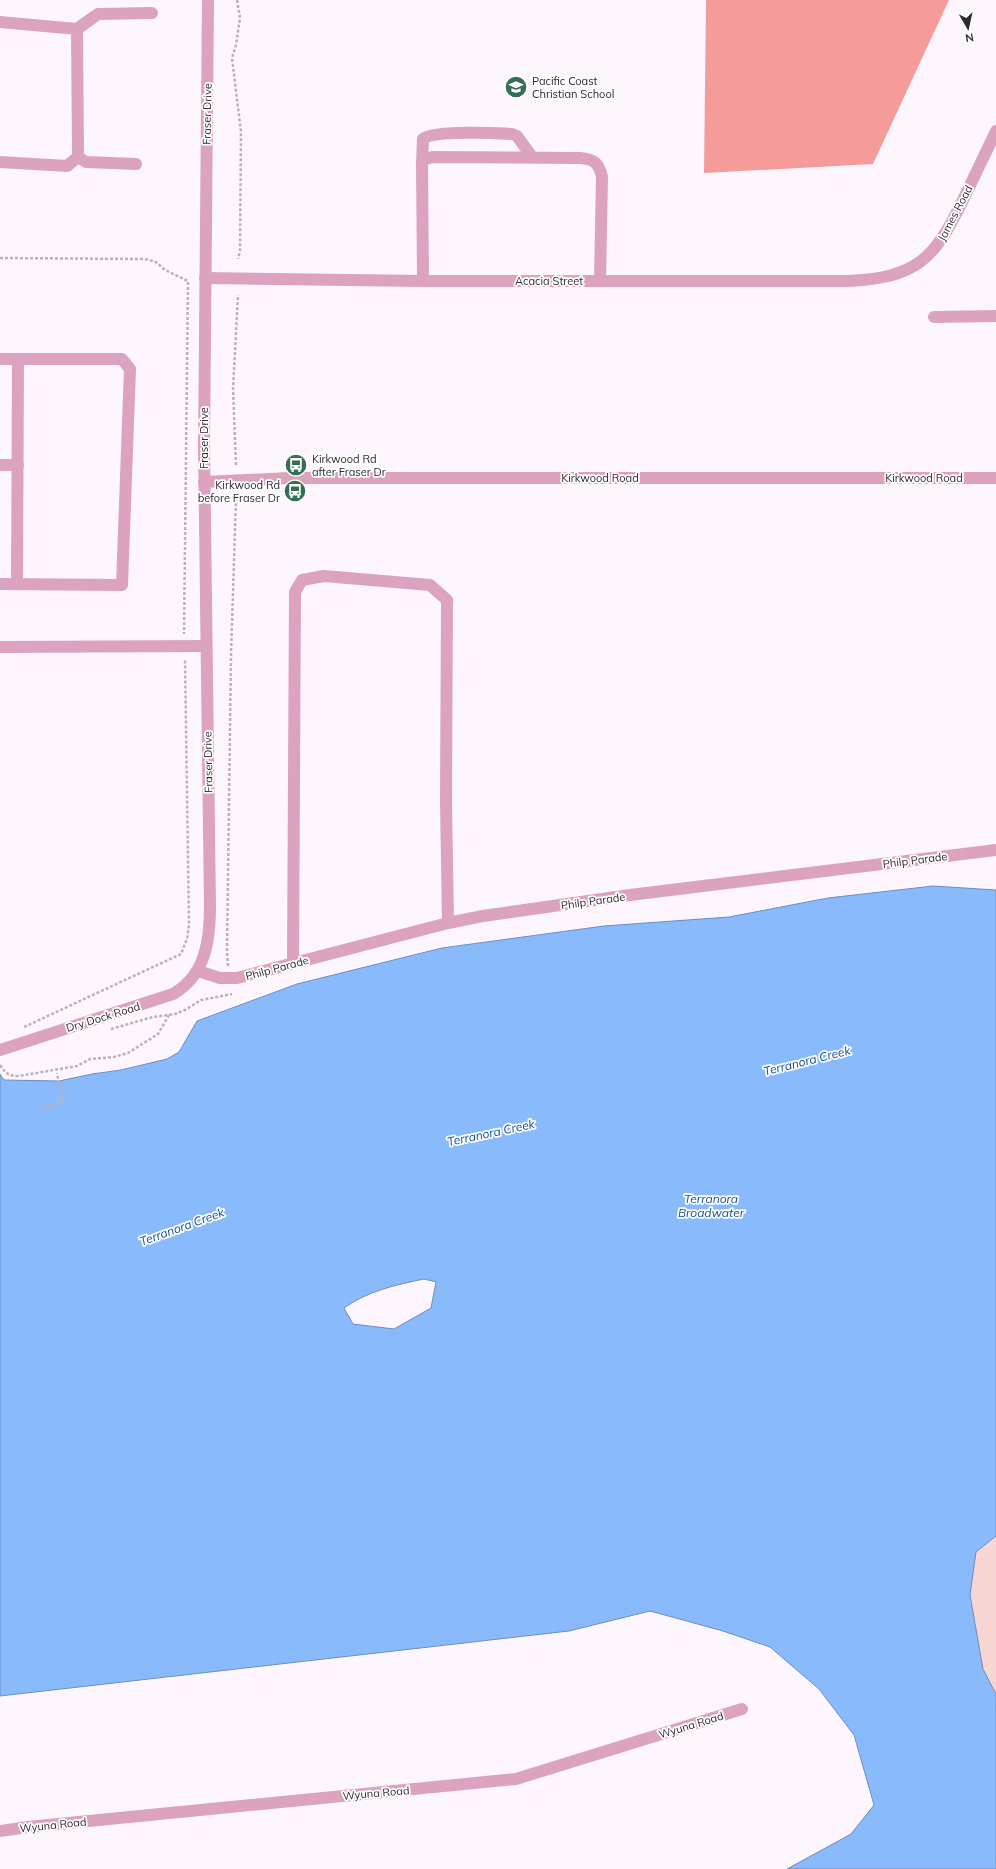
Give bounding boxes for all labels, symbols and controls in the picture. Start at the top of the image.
north arrow [948,8,988,48]
text: N [964,30,975,45]
school or university icon: Pacific Coast Christian School [503,74,529,100]
place label: Pacific Coast Christian School [532,74,614,101]
street label: Fraser Drive [199,83,215,145]
street label: James Road [934,183,976,243]
street label: Acacia Street [515,274,583,288]
street label: Fraser Drive [197,407,211,469]
bus stop icon: Kirkwood Rd after Fraser Dr [283,452,309,478]
place label: Kirkwood Rd after Fraser Dr [312,452,386,479]
street label: Kirkwood Road [561,471,639,485]
street label: Kirkwood Road [885,471,963,485]
place label: Kirkwood Rd before Fraser Dr [198,478,280,505]
bus stop icon: Kirkwood Rd before Fraser Dr [282,478,308,504]
street label: Fraser Drive [200,731,216,793]
street label: Philp Parade [882,849,948,871]
street label: Philp Parade [560,890,626,912]
street label: Philp Parade [244,953,310,983]
street label: Dry Dock Road [64,999,142,1035]
water label: Terranora Creek [762,1042,853,1079]
water label: Terranora Creek [446,1116,537,1149]
water label: Terranora Broadwater [678,1191,745,1220]
water label: Terranora Creek [137,1204,227,1249]
street label: Wyuna Road [657,1709,725,1741]
street label: Wyuna Road [342,1783,410,1803]
street label: Wyuna Road [19,1815,87,1835]

